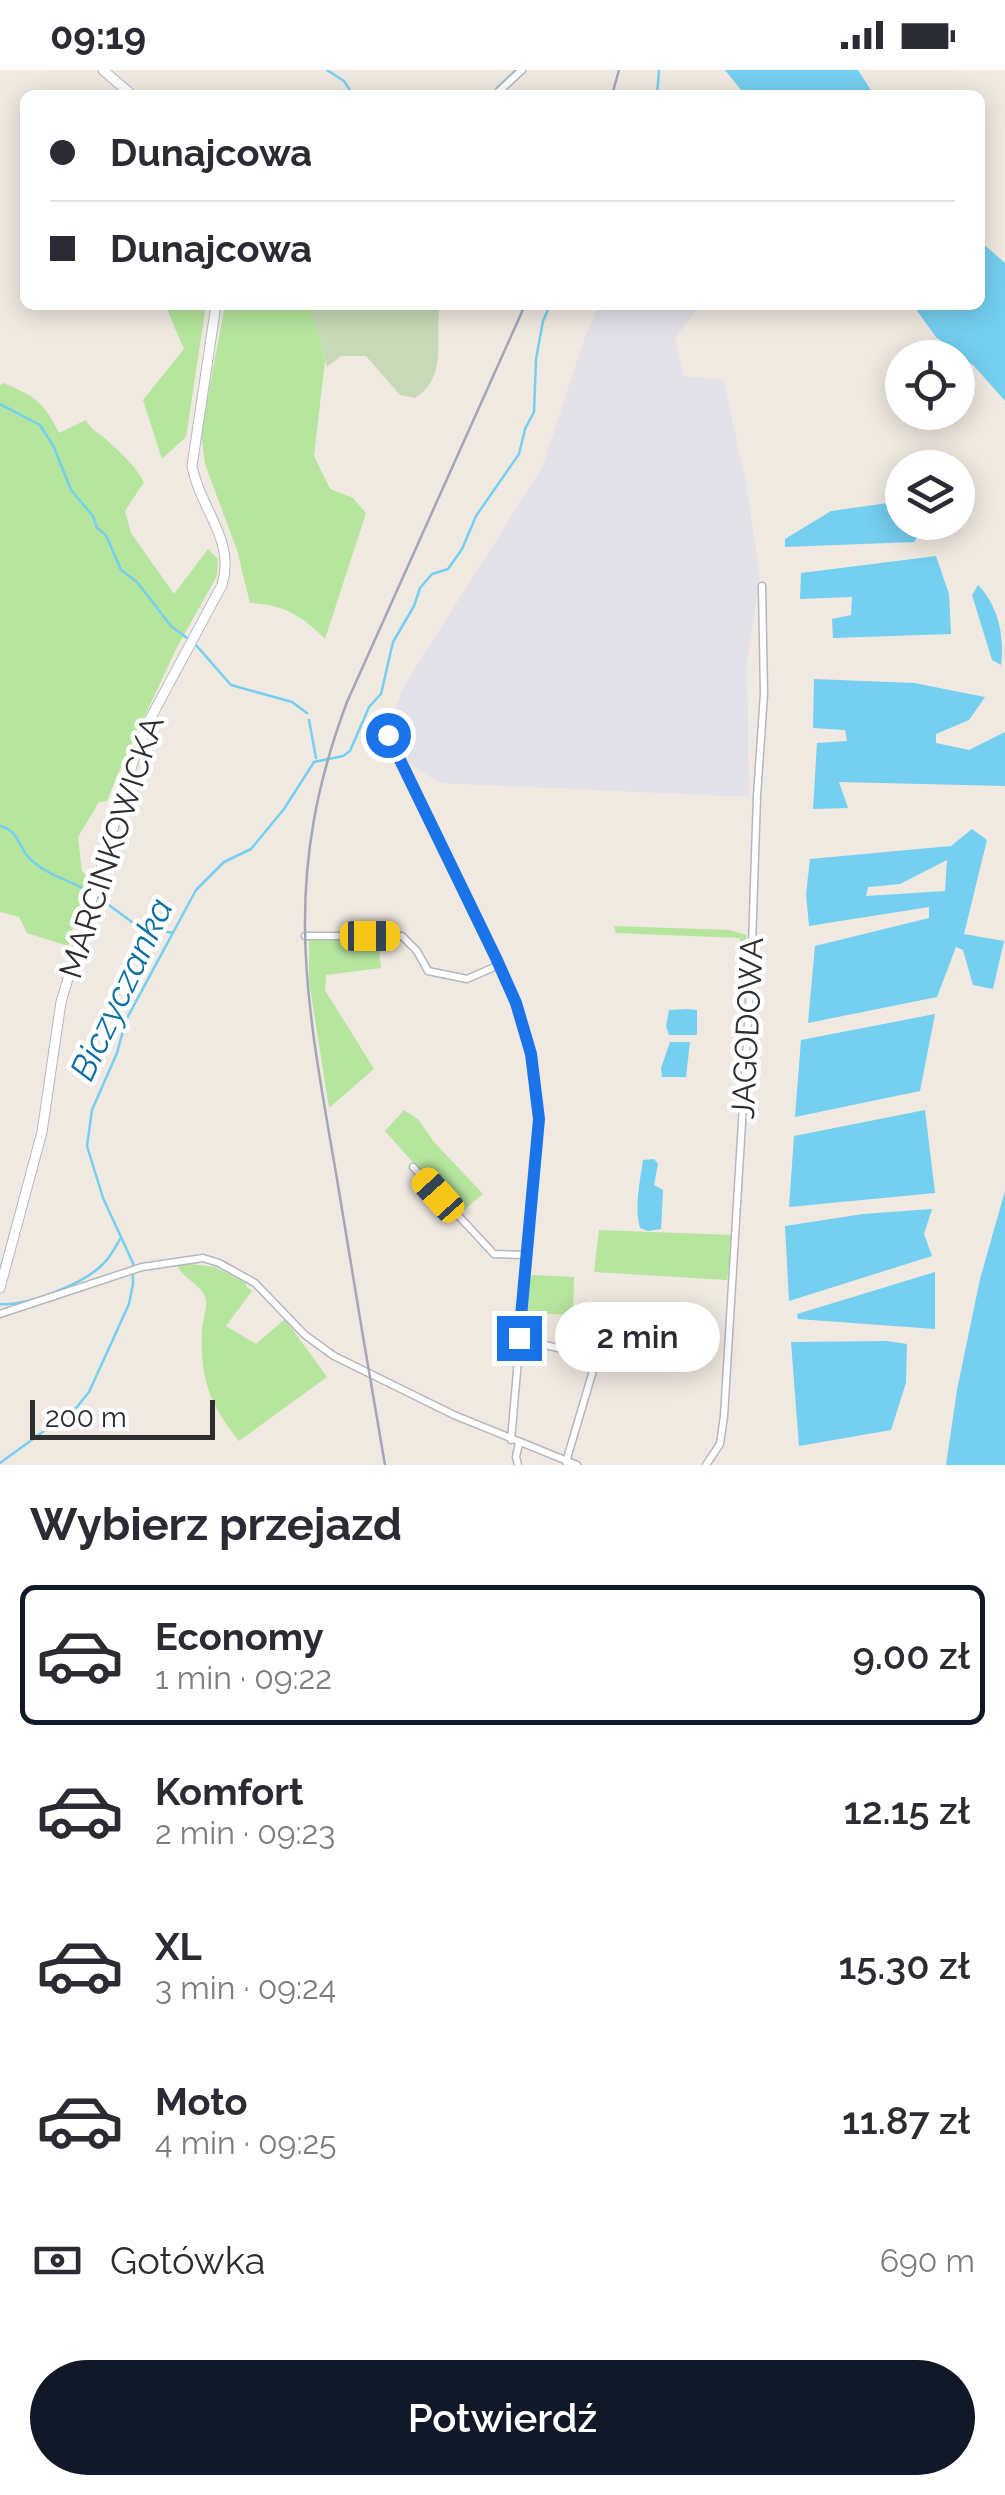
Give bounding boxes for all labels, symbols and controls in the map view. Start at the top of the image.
text: 09:19 [50,13,146,58]
text: Dunajcowa [110,130,312,175]
text: Dunajcowa [110,226,312,271]
map controls [885,340,975,540]
button: locate [885,340,975,430]
button: layers [885,450,975,540]
street label: MARCINKOWICKA [51,711,171,983]
route start [366,713,411,758]
water label: Biczyczanka [61,892,181,1086]
car [340,921,400,951]
street label: JAGODOWA [724,936,770,1120]
car [407,1163,469,1227]
callout: 2 min [554,1303,719,1373]
route end [497,1316,542,1361]
text: 2 min [597,1318,678,1355]
scale bar [30,1395,215,1440]
text: 200 m [45,1401,127,1434]
text: Wybierz przejazd [30,1498,402,1551]
icon: car [35,1610,125,1700]
text: Economy [155,1614,324,1659]
text: 9.00 zł [852,1633,970,1678]
text: 1 min · 09:22 [155,1659,332,1696]
icon: car [35,1765,125,1855]
text: Komfort [155,1769,304,1814]
text: 12.15 zł [844,1788,970,1833]
text: 2 min · 09:23 [155,1814,335,1851]
icon: car [35,1920,125,2010]
text: XL [155,1924,202,1969]
text: 15.30 zł [838,1943,970,1988]
text: 3 min · 09:24 [155,1969,336,2006]
icon: car [35,2075,125,2165]
text: Moto [155,2079,248,2124]
text: 11.87 zł [842,2098,970,2143]
text: 4 min · 09:25 [155,2124,337,2161]
icon: cash [30,2233,85,2288]
text: Gotówka [110,2238,266,2283]
text: 690 m [880,2242,975,2279]
button: Potwierdź [30,2360,975,2475]

